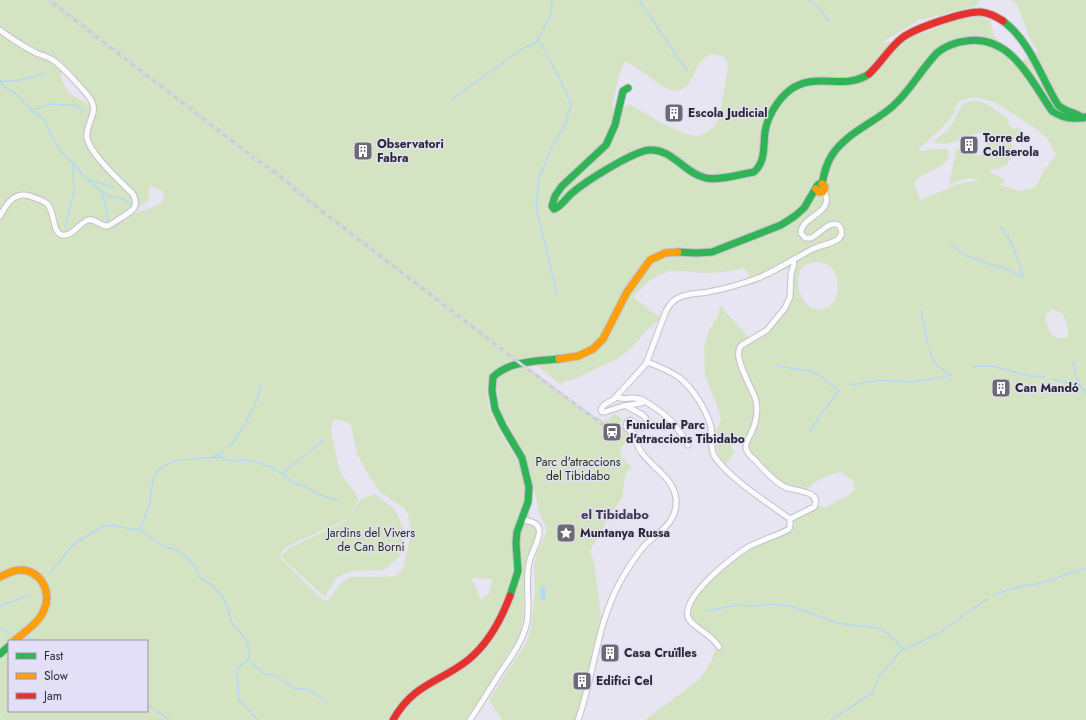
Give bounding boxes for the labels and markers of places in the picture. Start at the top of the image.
building icon: Escola Judicial [663,102,685,124]
place label: Escola Judicial [688,104,768,122]
place label: Torre de Collserola [983,129,1039,161]
building icon: Torre de Collserola [958,134,980,156]
place label: Observatori Fabra [377,135,444,167]
building icon: Observatori Fabra [352,140,374,162]
building icon: Can Mandó [990,377,1012,399]
place label: Can Mandó [1015,379,1079,397]
place label: Funicular Parc d'atraccions Tibidabo [626,416,745,448]
station icon: Funicular Parc d'atraccions Tibidabo [601,421,623,443]
place icon: Muntanya Russa [555,522,577,544]
place label: Muntanya Russa [580,524,670,542]
building icon: Casa Cruïlles [599,642,621,664]
place label: Casa Cruïlles [624,644,697,662]
building icon: Edifici Cel [571,670,593,692]
place label: Edifici Cel [596,672,653,690]

